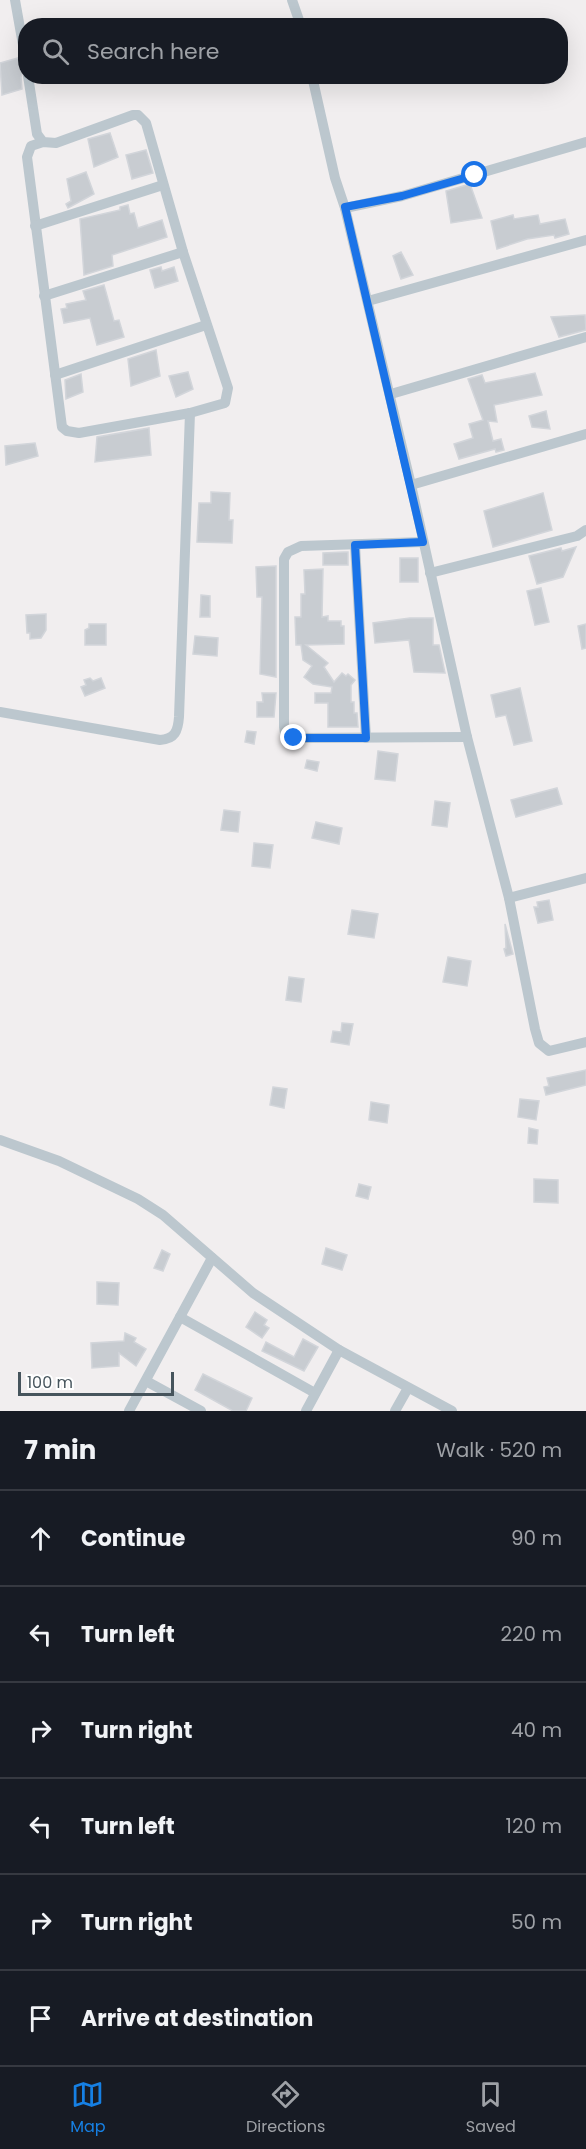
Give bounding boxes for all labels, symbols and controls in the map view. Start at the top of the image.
search box [18,18,568,84]
icon: search [39,35,72,68]
text: Search here [87,36,220,67]
route start [461,161,487,187]
route end [280,724,306,750]
scale bar [18,1369,174,1396]
text: 100 m [27,1371,73,1394]
text: 7 min [24,1432,96,1468]
text: Walk · 520 m [436,1436,562,1464]
icon: ahead [24,1522,57,1555]
text: Continue [81,1523,185,1554]
text: 90 m [511,1524,562,1552]
icon: left [24,1618,57,1651]
text: Turn left [81,1619,175,1650]
text: 220 m [501,1620,562,1648]
icon: right [24,1714,57,1747]
text: Turn right [81,1715,192,1746]
text: 40 m [511,1716,562,1744]
icon: left [24,1810,57,1843]
text: Turn left [81,1811,175,1842]
text: 120 m [506,1812,562,1840]
icon: right [24,1906,57,1939]
text: Turn right [81,1907,192,1938]
text: 50 m [511,1908,562,1936]
icon: arrive [24,2002,57,2035]
text: Arrive at destination [81,2003,313,2034]
tab: Map [70,2078,106,2139]
tab: Directions [246,2078,325,2139]
tab: Saved [466,2078,516,2139]

